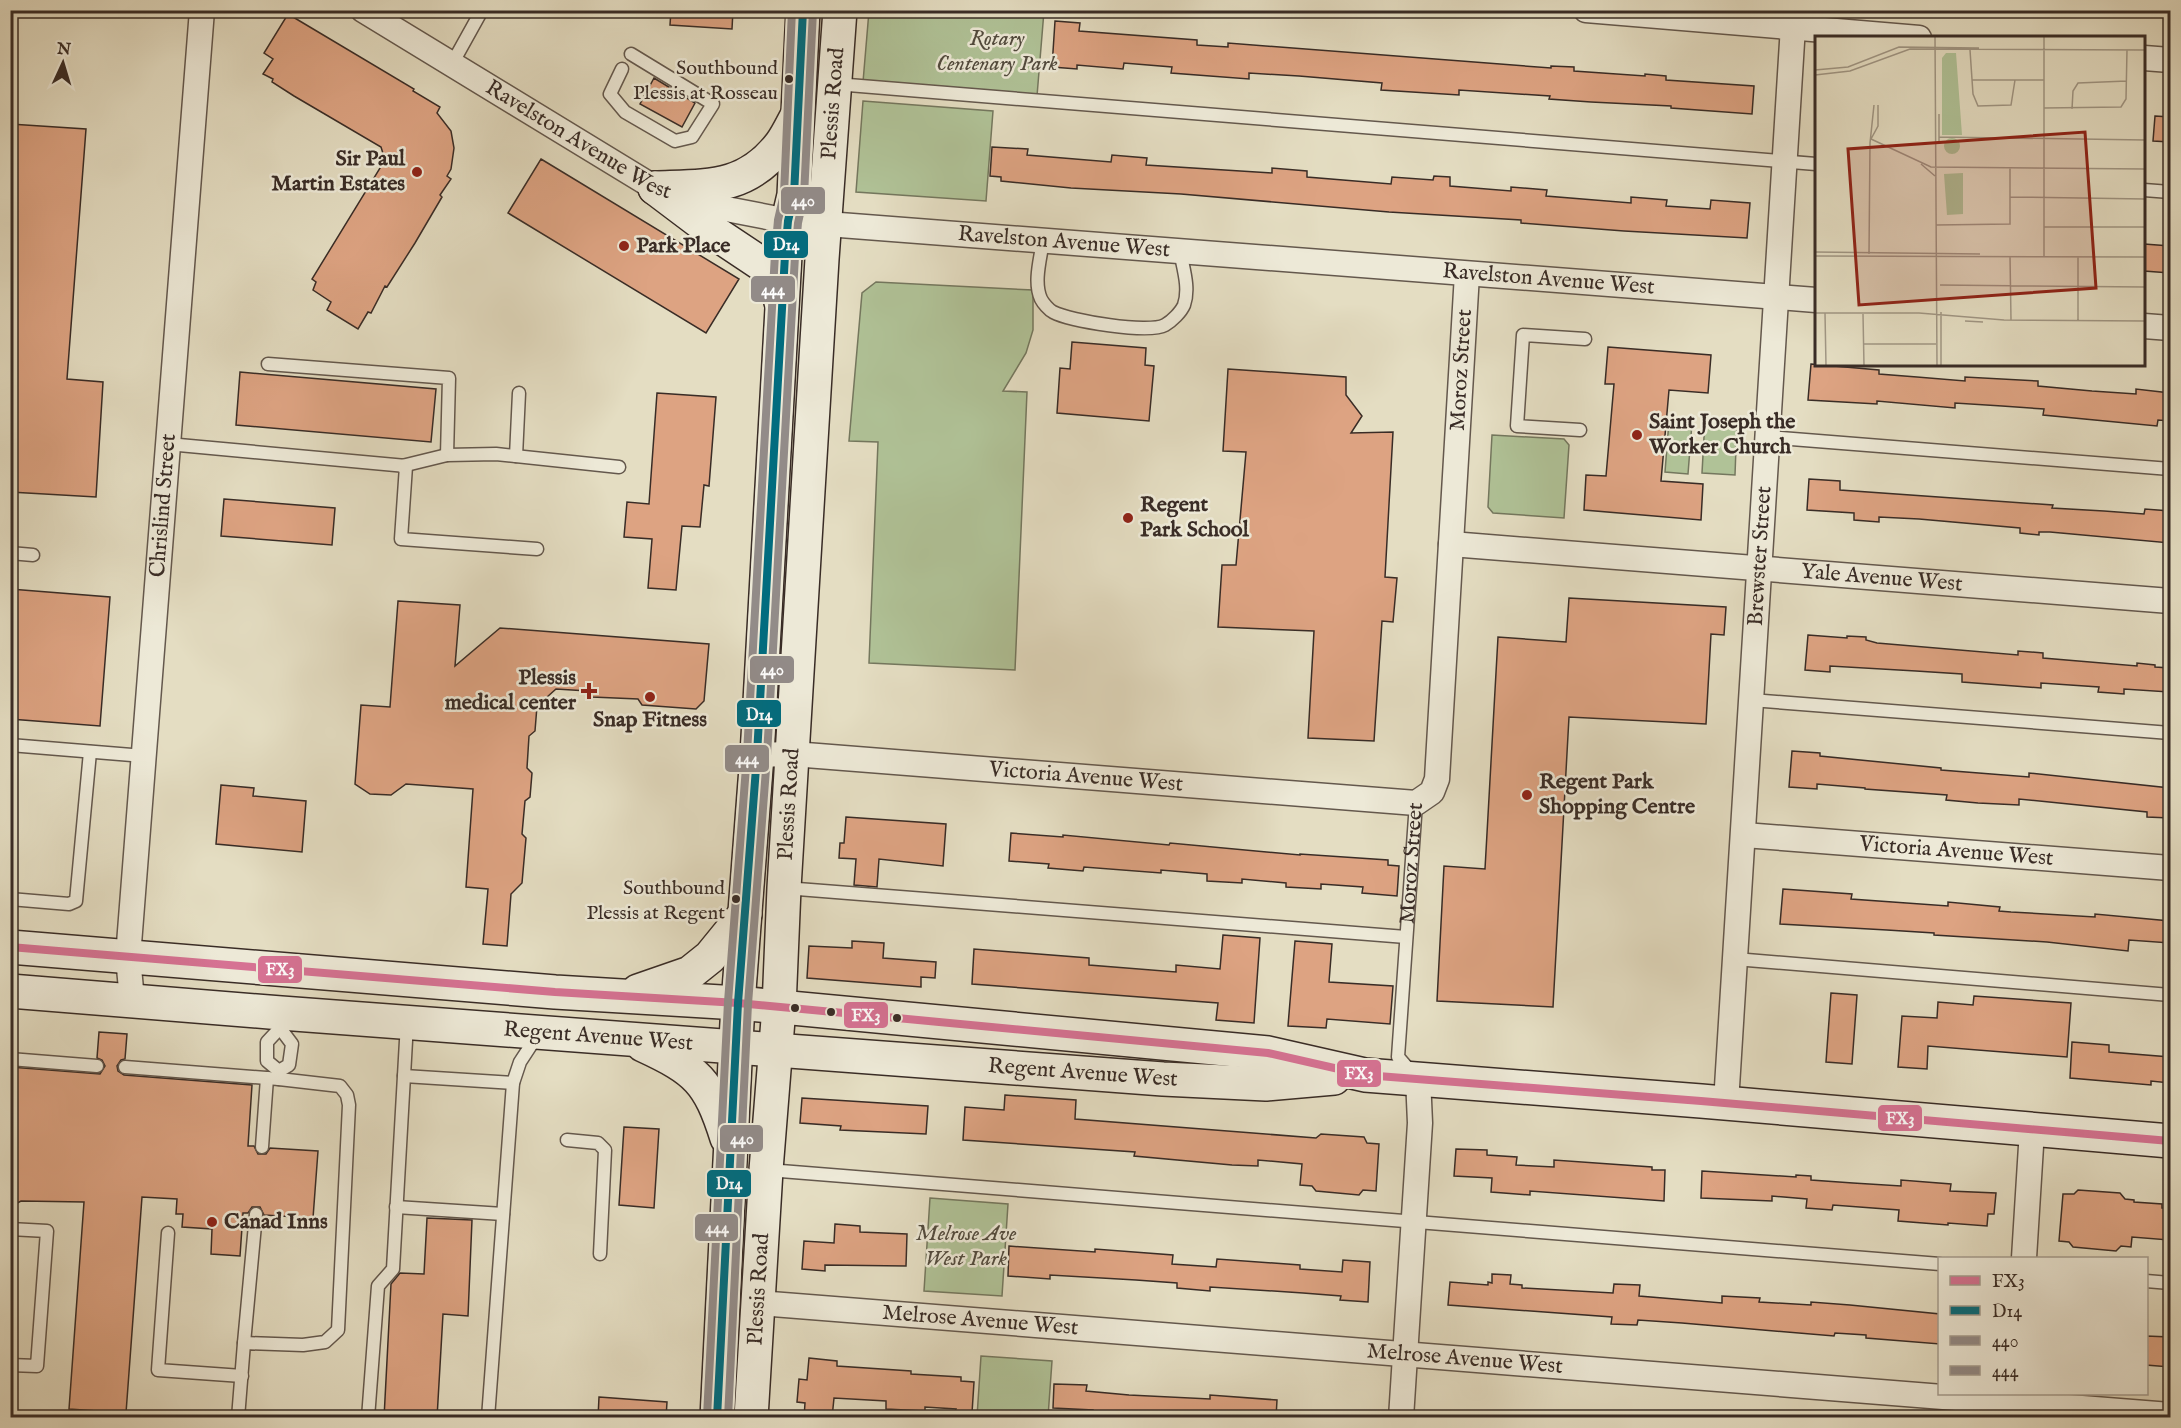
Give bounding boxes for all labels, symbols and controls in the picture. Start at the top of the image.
park label: Rotary Centenary Park [936,25,1058,78]
north arrow [33,33,93,93]
inset map [1815,36,2145,366]
text: N [55,40,72,61]
street label: Plessis Road [815,46,851,161]
place label: Southbound Plessis at Rosseau [633,56,778,106]
marker: Southbound Plessis at Rosseau [783,73,795,85]
street label: Ravelston Avenue West [480,74,675,206]
place label: Sir Paul Martin Estates [271,145,406,198]
marker: Sir Paul Martin Estates [410,165,424,179]
line badge: 440 [780,186,826,215]
text: 440 [791,192,815,212]
street label: Ravelston Avenue West [957,220,1171,264]
line badge: D14 [763,230,809,259]
place label: Park Place [636,232,730,260]
text: D14 [773,236,800,256]
marker: Park Place [617,239,631,253]
street label: Ravelston Avenue West [1441,257,1656,302]
line badge: 444 [750,275,796,303]
text: 444 [761,281,786,301]
street label: Moroz Street [1444,308,1479,432]
place label: Saint Joseph the Worker Church [1648,408,1795,461]
marker: Saint Joseph the Worker Church [1630,428,1644,442]
street label: Chrislind Street [144,432,183,578]
street label: Brewster Street [1742,485,1778,627]
place label: Regent Park School [1140,491,1250,544]
marker: Regent Park School [1121,511,1135,525]
street label: Yale Avenue West [1800,558,1964,599]
line badge: 440 [749,655,795,684]
text: 440 [760,661,784,681]
place label: Plessis medical center [445,664,577,717]
marker: Plessis medical center [580,682,598,700]
marker: Snap Fitness [643,690,657,704]
line badge: D14 [736,699,782,728]
place label: Snap Fitness [593,706,707,734]
text: D14 [746,706,773,726]
line badge: 444 [724,744,770,773]
street label: Plessis Road [772,747,806,861]
text: 444 [735,750,760,770]
street label: Victoria Avenue West [987,755,1185,799]
place label: Regent Park Shopping Centre [1539,768,1695,821]
marker: Regent Park Shopping Centre [1520,788,1534,802]
street label: Moroz Street [1393,801,1430,925]
street label: Victoria Avenue West [1857,830,2055,873]
place label: Southbound Plessis at Regent [586,876,725,926]
marker: Southbound Plessis at Regent [730,893,742,905]
line badge: FX3 [257,955,303,984]
text: FX3 [265,961,295,981]
line badge: FX3 [843,1001,889,1029]
unlabelled marker [789,1002,801,1014]
unlabelled marker [825,1006,837,1018]
text: FX3 [851,1007,881,1027]
unlabelled marker [891,1012,903,1024]
street label: Regent Avenue West [502,1016,695,1058]
street label: Regent Avenue West [987,1052,1179,1094]
line badge: FX3 [1336,1059,1382,1088]
text: FX3 [1344,1065,1374,1085]
line badge: FX3 [1877,1104,1923,1132]
text: FX3 [1885,1110,1915,1130]
line badge: 440 [719,1124,764,1153]
text: 440 [730,1130,754,1150]
line badge: D14 [706,1169,752,1198]
text: D14 [716,1175,743,1195]
place label: Canad Inns [224,1208,328,1236]
line badge: 444 [694,1213,739,1242]
marker: Canad Inns [205,1215,219,1229]
text: 444 [705,1219,730,1239]
park label: Melrose Ave West Park [916,1220,1017,1273]
street label: Plessis Road [741,1232,776,1346]
legend [1938,1257,2148,1395]
text: FX3 [1992,1271,2025,1294]
street label: Melrose Avenue West [881,1299,1080,1342]
text: D14 [1992,1301,2022,1324]
text: 440 [1992,1331,2019,1354]
street label: Melrose Avenue West [1366,1337,1564,1381]
text: 444 [1992,1361,2019,1384]

